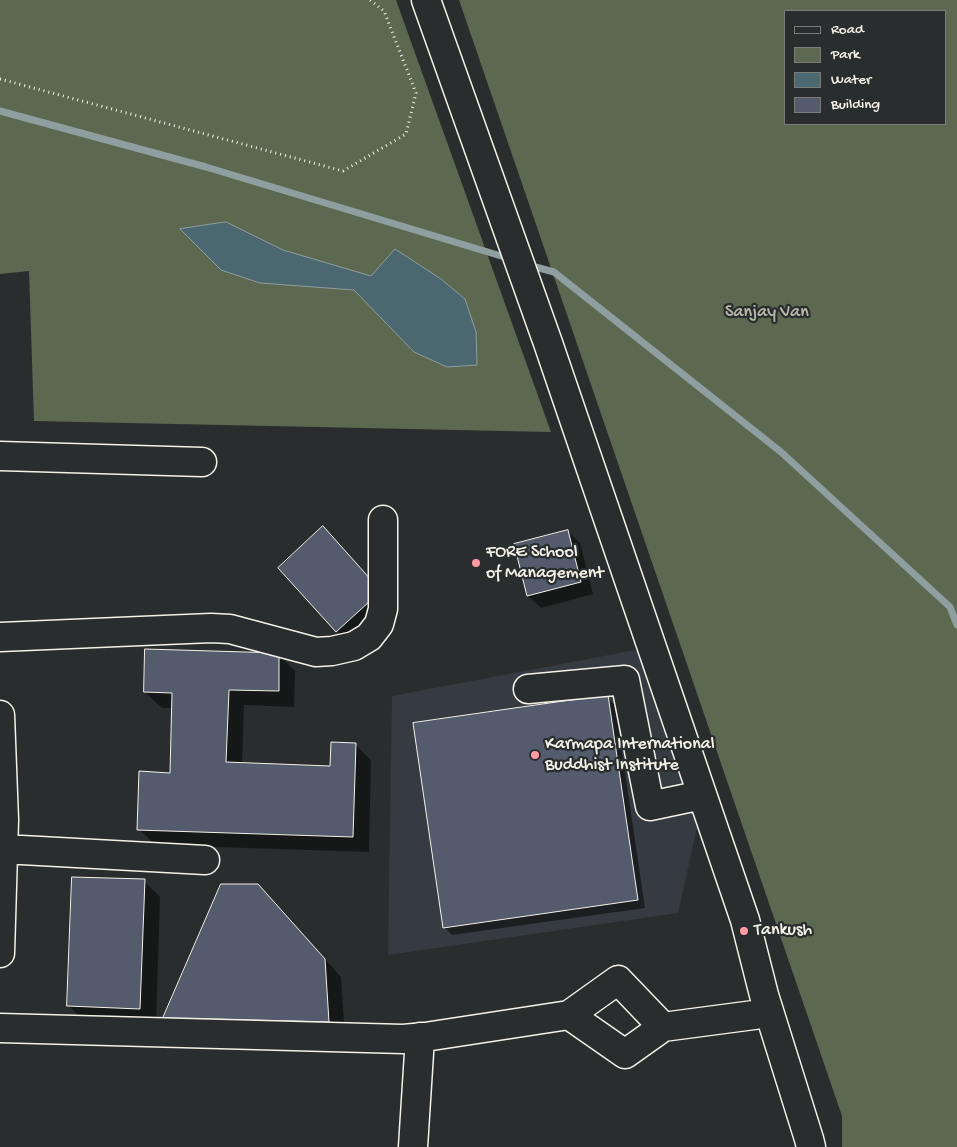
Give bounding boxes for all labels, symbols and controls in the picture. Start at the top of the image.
legend [784,10,947,125]
text: Road [831,21,864,39]
text: Park [831,46,860,64]
text: Water [831,71,871,89]
text: Building [831,96,880,114]
park label: Sanjay Van [725,302,809,324]
place label: FORE School of Management [486,542,604,584]
marker: FORE School of Management [470,557,482,569]
place label: Karmapa International Buddhist Institute [545,734,715,776]
marker: Karmapa International Buddhist Institute [529,749,541,761]
place label: Tankush [754,920,812,942]
marker: Tankush [738,925,750,937]

